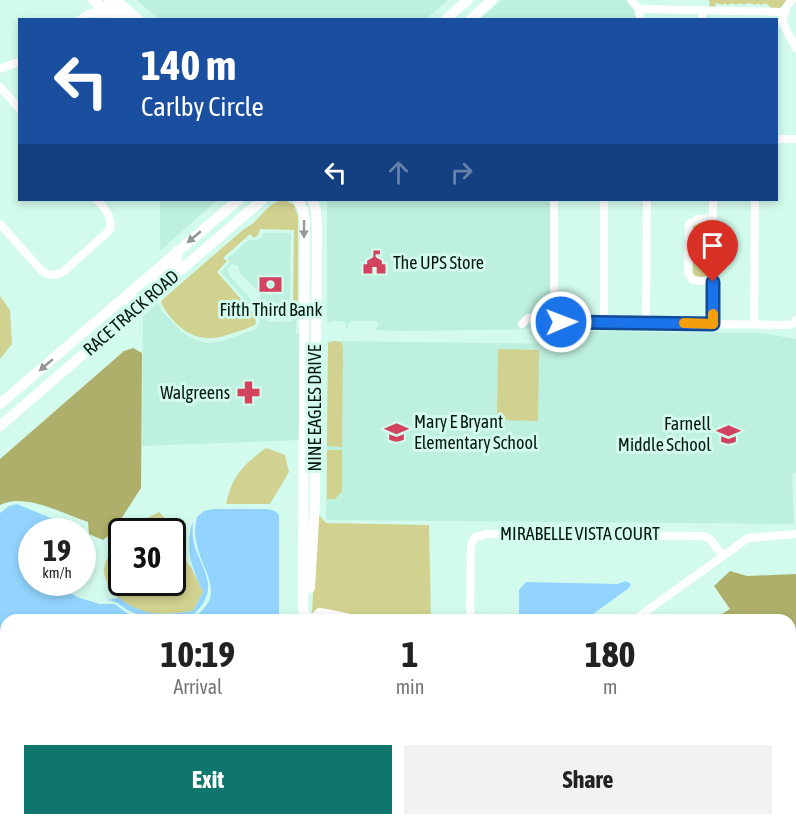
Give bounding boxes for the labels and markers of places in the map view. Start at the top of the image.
pin [687,220,738,282]
public building icon: The UPS Store [362,250,388,276]
place label: The UPS Store [393,252,484,273]
bank icon: Fifth Third Bank [258,271,284,297]
place label: Fifth Third Bank [219,299,323,320]
pharmacy icon: Walgreens [235,380,261,406]
place label: Walgreens [160,382,230,403]
place label: Mary E Bryant Elementary School [414,411,538,453]
place label: Farnell Middle School [618,413,711,455]
school or university icon: Mary E Bryant Elementary School [383,419,409,445]
school or university icon: Farnell Middle School [716,421,742,447]

